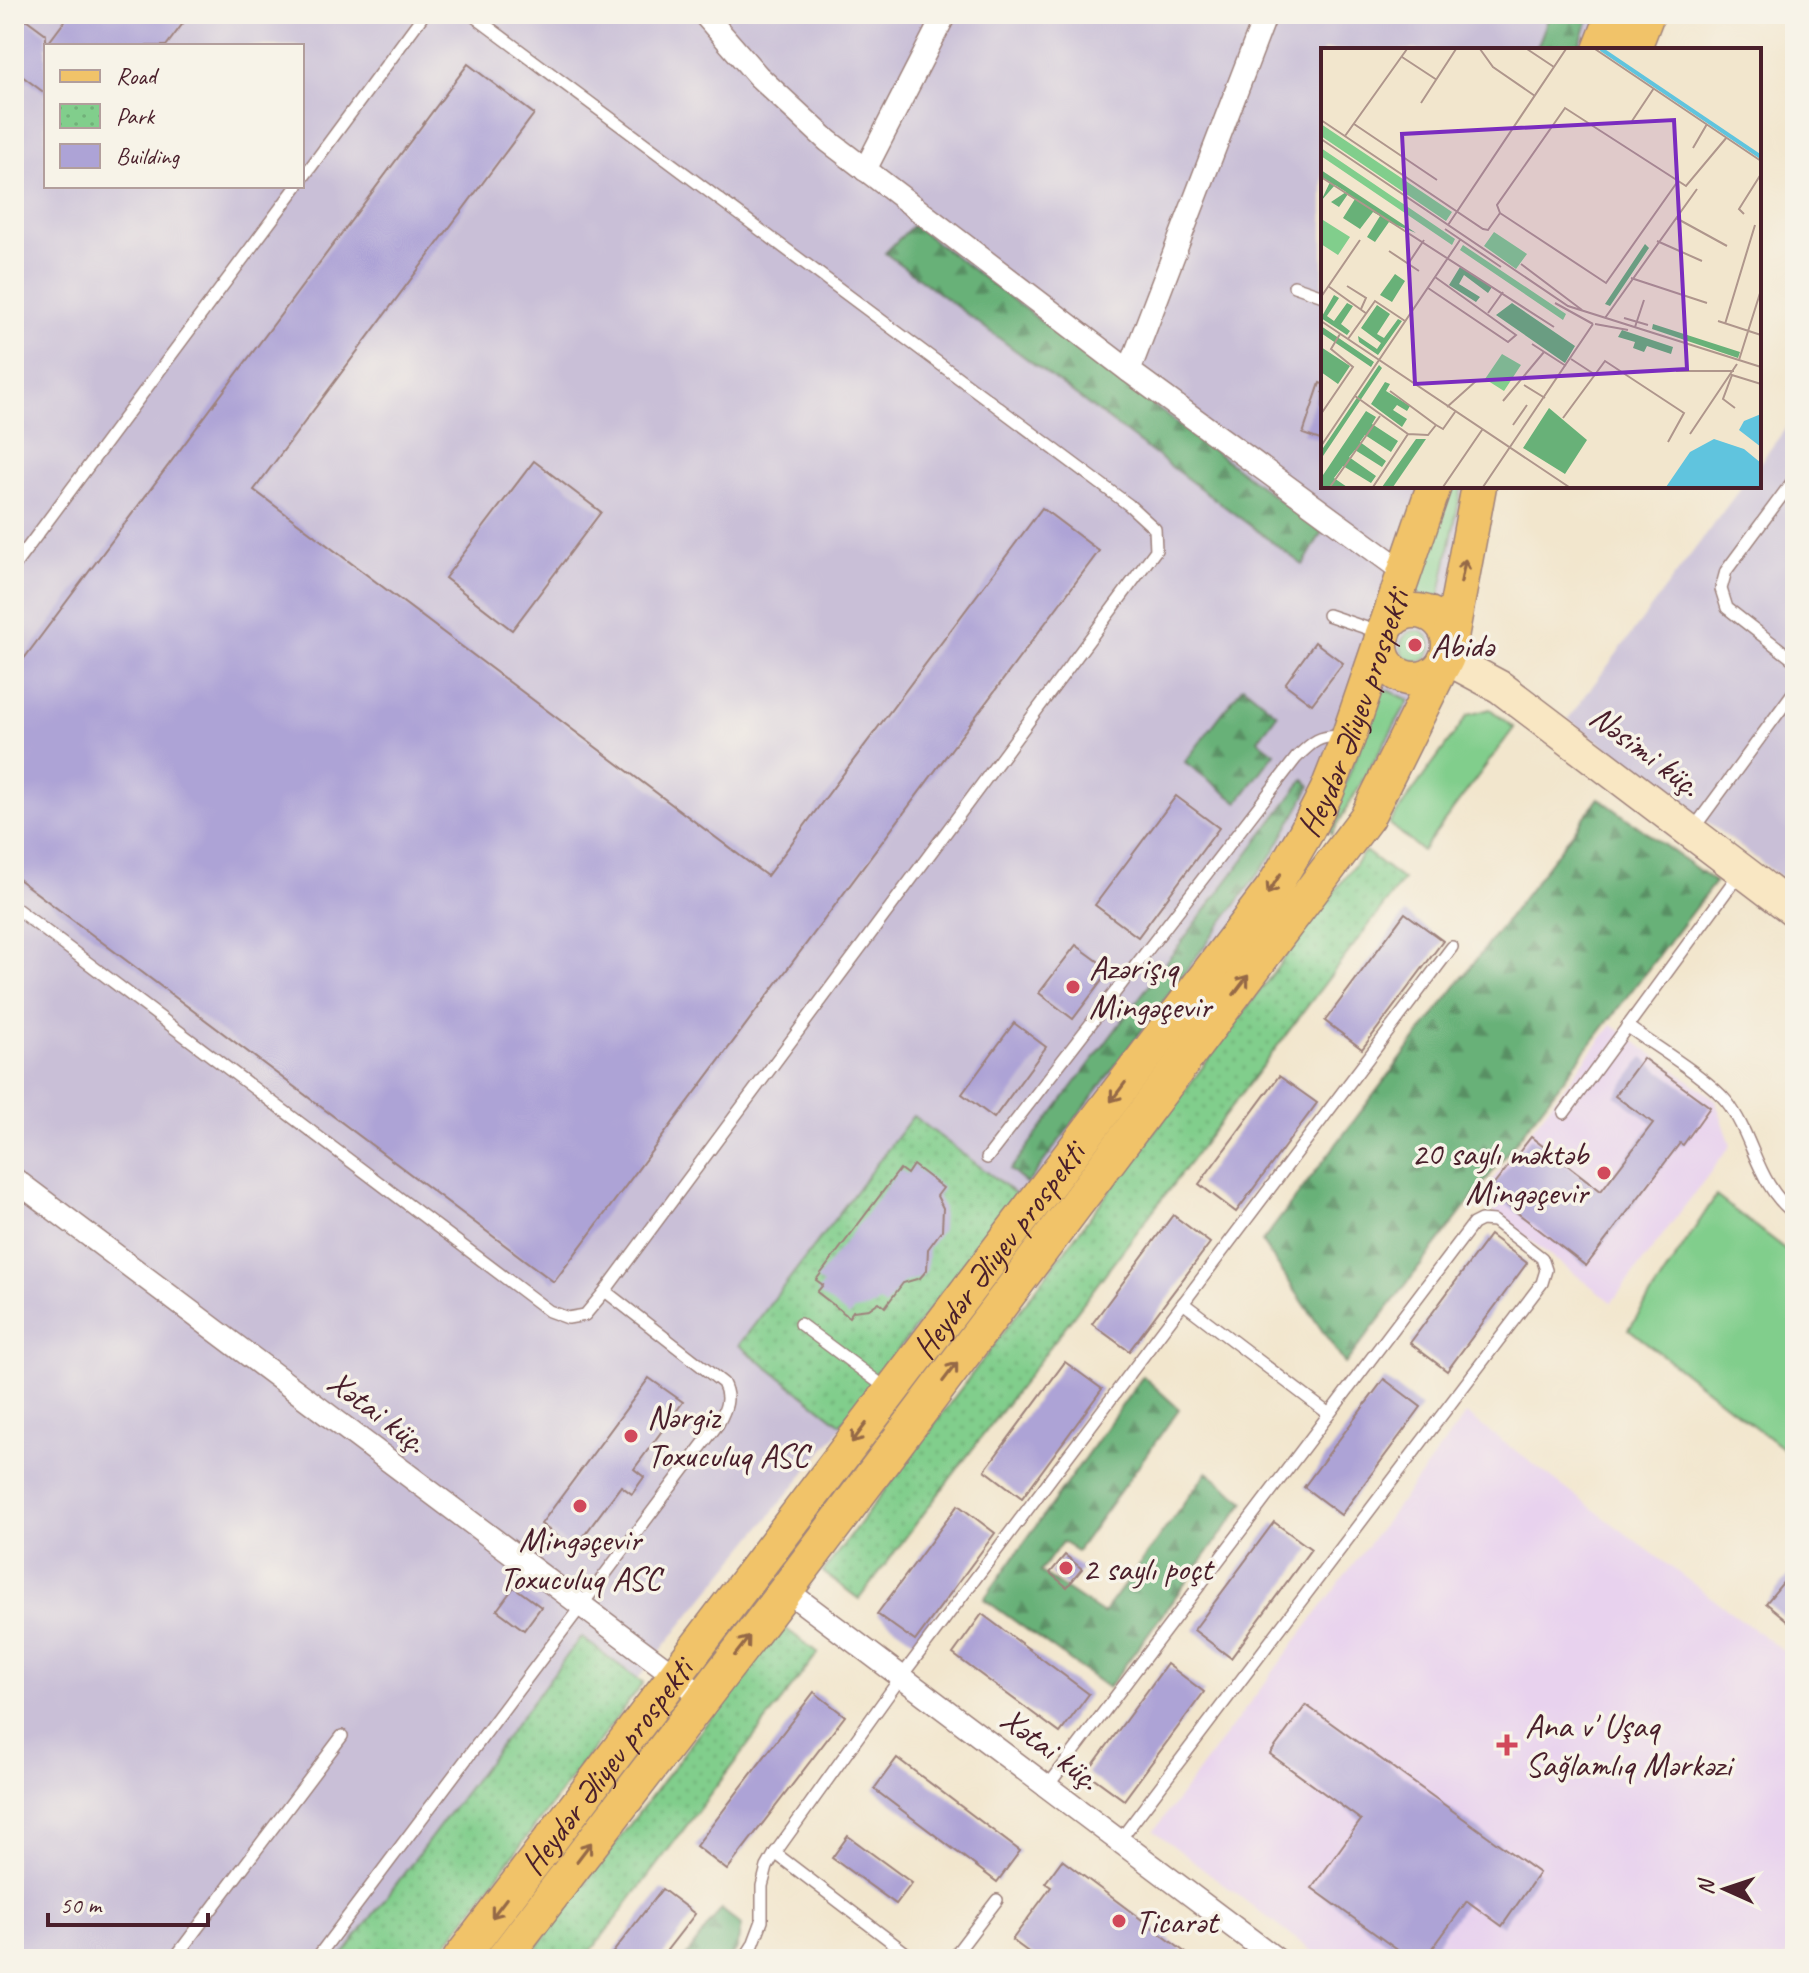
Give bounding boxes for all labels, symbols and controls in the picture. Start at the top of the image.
legend [44,44,304,188]
inset map [1321,48,1761,488]
text: Road [116,61,160,91]
text: Park [116,101,156,131]
text: Building [116,141,181,171]
one-way arrow [1457,559,1472,585]
street label: Heydər Əliyev prospekti [1286,580,1420,844]
place label: Abidə [1431,624,1497,667]
marker: Abidə [1406,636,1424,654]
street label: Nəsimi küç. [1581,695,1710,806]
one-way arrow [1266,873,1283,895]
place label: Azərişıq Mingəçevir [1089,946,1214,1028]
one-way arrow [1232,975,1249,996]
marker: Azərişıq Mingəçevir [1064,978,1082,996]
one-way arrow [1109,1081,1126,1102]
street label: Heydər Əliyev prospekti [903,1131,1097,1367]
place label: 20 saylı məktəb Mingəçevir [1411,1132,1591,1214]
marker: 20 saylı məktəb Mingəçevir [1595,1164,1613,1182]
street label: Xətai küç. [319,1360,436,1463]
one-way arrow [941,1361,958,1383]
place label: Nərgiz Toxuculuq ASC [647,1395,813,1477]
one-way arrow [850,1422,867,1443]
marker: Nərgiz Toxuculuq ASC [622,1427,640,1445]
marker: Mingəçevir Toxuculuq ASC [571,1497,589,1515]
place label: Mingəçevir Toxuculuq ASC [499,1518,665,1600]
place label: 2 saylı poçt [1082,1547,1216,1590]
marker: 2 saylı poçt [1057,1559,1075,1577]
one-way arrow [733,1636,750,1657]
street label: Heydər Əliyev prospekti [511,1647,705,1883]
street label: Xətai küç. [992,1697,1109,1800]
place label: Ana v' Uşaq Sağlamlıq Mərkəzi [1525,1704,1735,1786]
marker: Ana v' Uşaq Sağlamlıq Mərkəzi [1496,1734,1518,1756]
one-way arrow [575,1842,592,1863]
north arrow [1685,1849,1765,1929]
scale bar [48,1877,208,1927]
text: N [1692,1877,1721,1896]
text: 50 m [60,1890,103,1920]
one-way arrow [490,1896,507,1918]
place label: Ticarət [1135,1900,1221,1943]
marker: Ticarət [1110,1912,1128,1930]

